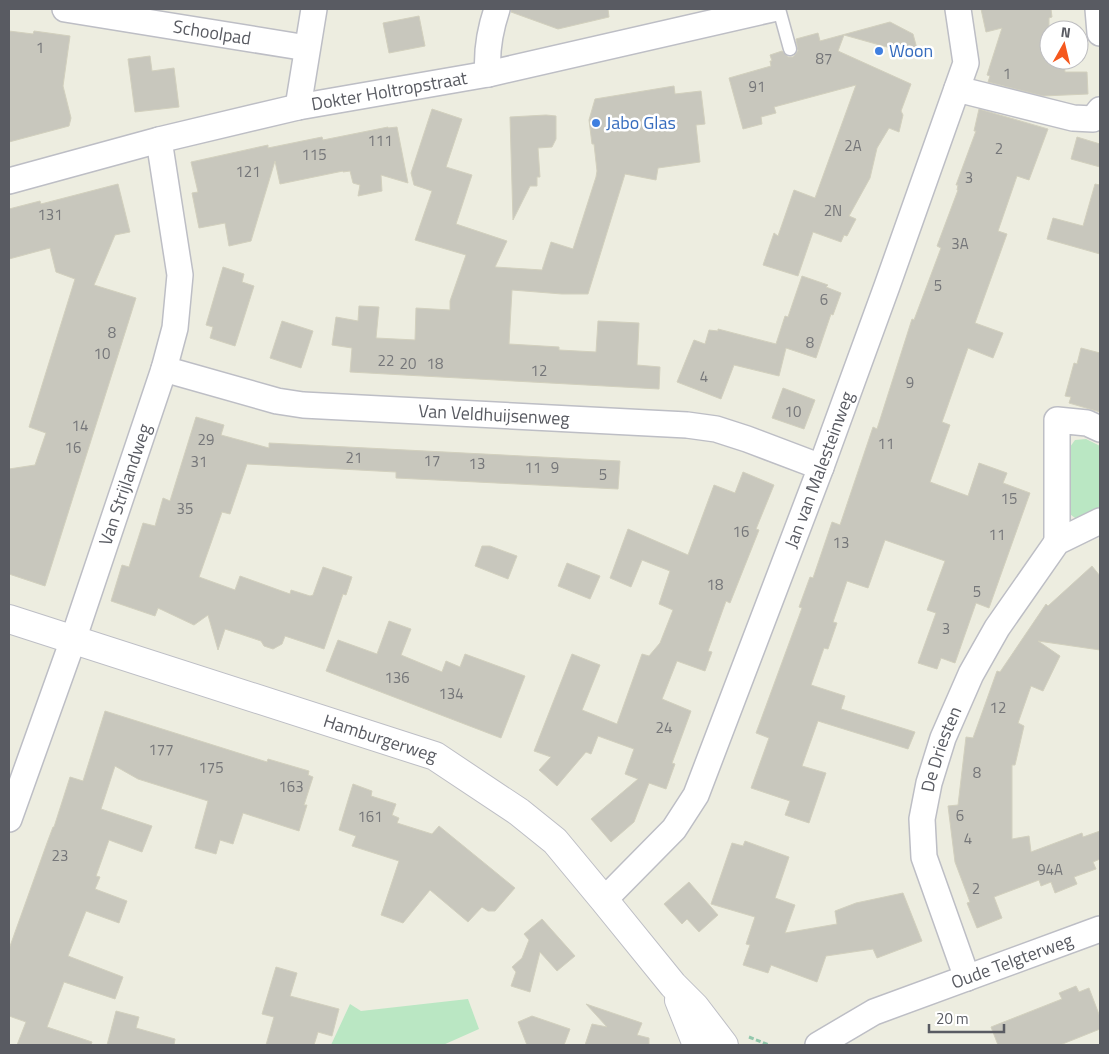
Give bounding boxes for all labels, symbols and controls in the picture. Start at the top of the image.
street label: Schoolpad [171,13,253,52]
north arrow [1039,20,1089,70]
text: N [1060,21,1072,43]
house number: 1 [36,36,44,59]
place label: Woon [889,37,933,64]
marker: Woon [873,45,885,57]
house number: 87 [816,47,832,70]
house number: 1 [1003,62,1011,85]
street label: Dokter Holtropstraat [309,64,470,117]
house number: 91 [749,75,765,98]
place label: Jabo Glas [606,109,676,136]
marker: Jabo Glas [590,117,602,129]
house number: 111 [367,129,393,152]
house number: 2A [844,134,862,157]
house number: 2 [995,137,1003,160]
house number: 115 [301,143,327,166]
house number: 121 [235,160,261,183]
house number: 3 [965,166,973,189]
house number: 2N [824,199,842,222]
house number: 131 [37,203,63,226]
house number: 3A [951,232,969,255]
house number: 5 [934,274,942,297]
house number: 6 [820,288,828,311]
house number: 8 [108,321,116,344]
house number: 8 [806,331,814,354]
house number: 10 [94,342,110,365]
house number: 22 [378,349,394,372]
house number: 20 [400,352,416,375]
house number: 18 [427,352,443,375]
house number: 12 [531,359,547,382]
house number: 4 [700,365,708,388]
house number: 9 [906,371,914,394]
street label: Jan van Malesteinweg [777,387,861,552]
street label: Van Veldhuijsenweg [418,397,570,432]
house number: 10 [785,400,801,423]
house number: 14 [72,414,88,437]
street label: Van Strijlandweg [92,420,158,549]
house number: 29 [198,428,214,451]
house number: 11 [878,432,894,455]
house number: 16 [65,436,81,459]
house number: 21 [346,446,362,469]
house number: 17 [424,449,440,472]
house number: 31 [191,450,207,473]
house number: 13 [469,452,485,475]
house number: 11 [525,456,541,479]
house number: 9 [551,456,559,479]
house number: 5 [599,463,607,486]
house number: 15 [1001,487,1017,510]
house number: 35 [177,497,193,520]
house number: 16 [733,520,749,543]
house number: 11 [989,523,1005,546]
house number: 13 [833,531,849,554]
house number: 18 [707,573,723,596]
house number: 5 [973,580,981,603]
house number: 3 [942,617,950,640]
house number: 136 [384,666,410,689]
house number: 134 [438,682,464,705]
house number: 12 [990,696,1006,719]
street label: De Driesten [914,702,968,794]
street label: Hamburgerweg [320,707,441,769]
house number: 24 [656,716,672,739]
house number: 177 [148,738,174,761]
house number: 175 [198,756,224,779]
house number: 8 [973,761,981,784]
house number: 163 [278,775,304,798]
house number: 6 [956,804,964,827]
house number: 161 [357,805,383,828]
house number: 4 [964,827,972,850]
house number: 23 [52,844,68,867]
house number: 94A [1037,858,1063,881]
house number: 2 [972,877,980,900]
street label: Oude Telgterweg [947,926,1077,996]
scale bar [929,1002,1004,1034]
text: 20 m [936,1007,969,1030]

